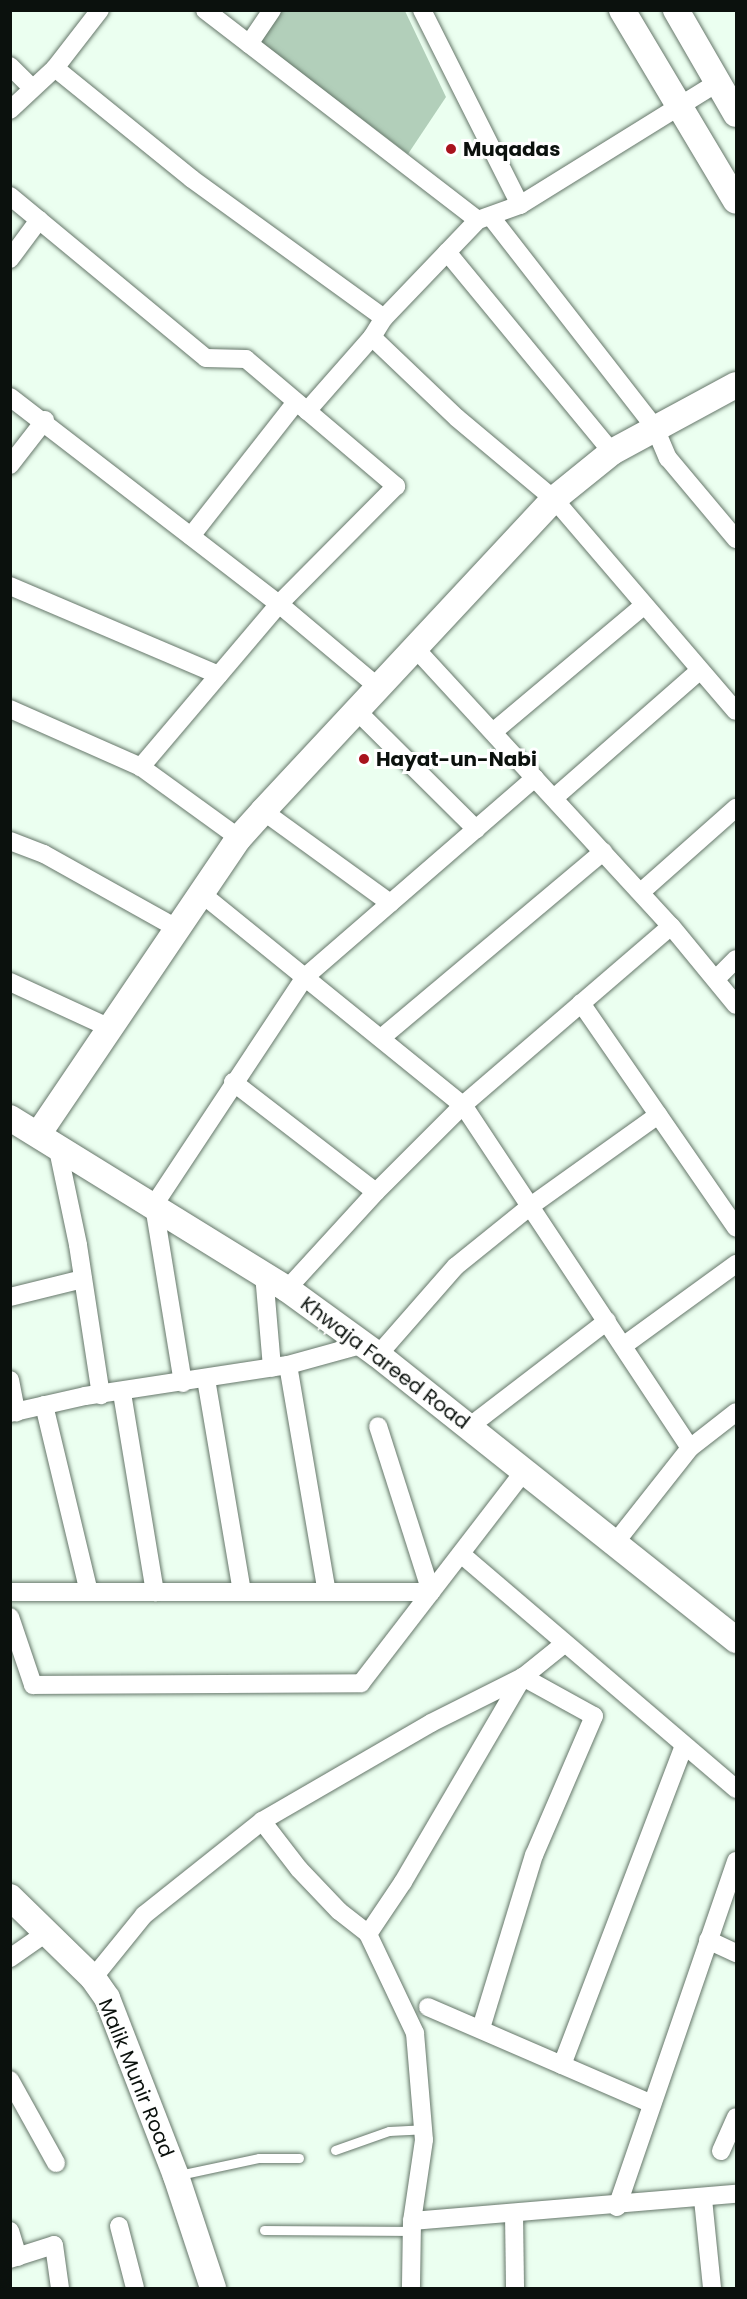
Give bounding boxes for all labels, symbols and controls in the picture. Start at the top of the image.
place label: Muqadas [463,137,560,161]
marker: Muqadas [444,142,458,156]
place label: Hayat-un-Nabi [376,747,537,771]
marker: Hayat-un-Nabi [357,752,371,766]
street label: Khwaja Fareed Road [296,1292,474,1434]
street label: Malik Munir Road [93,1995,179,2161]

